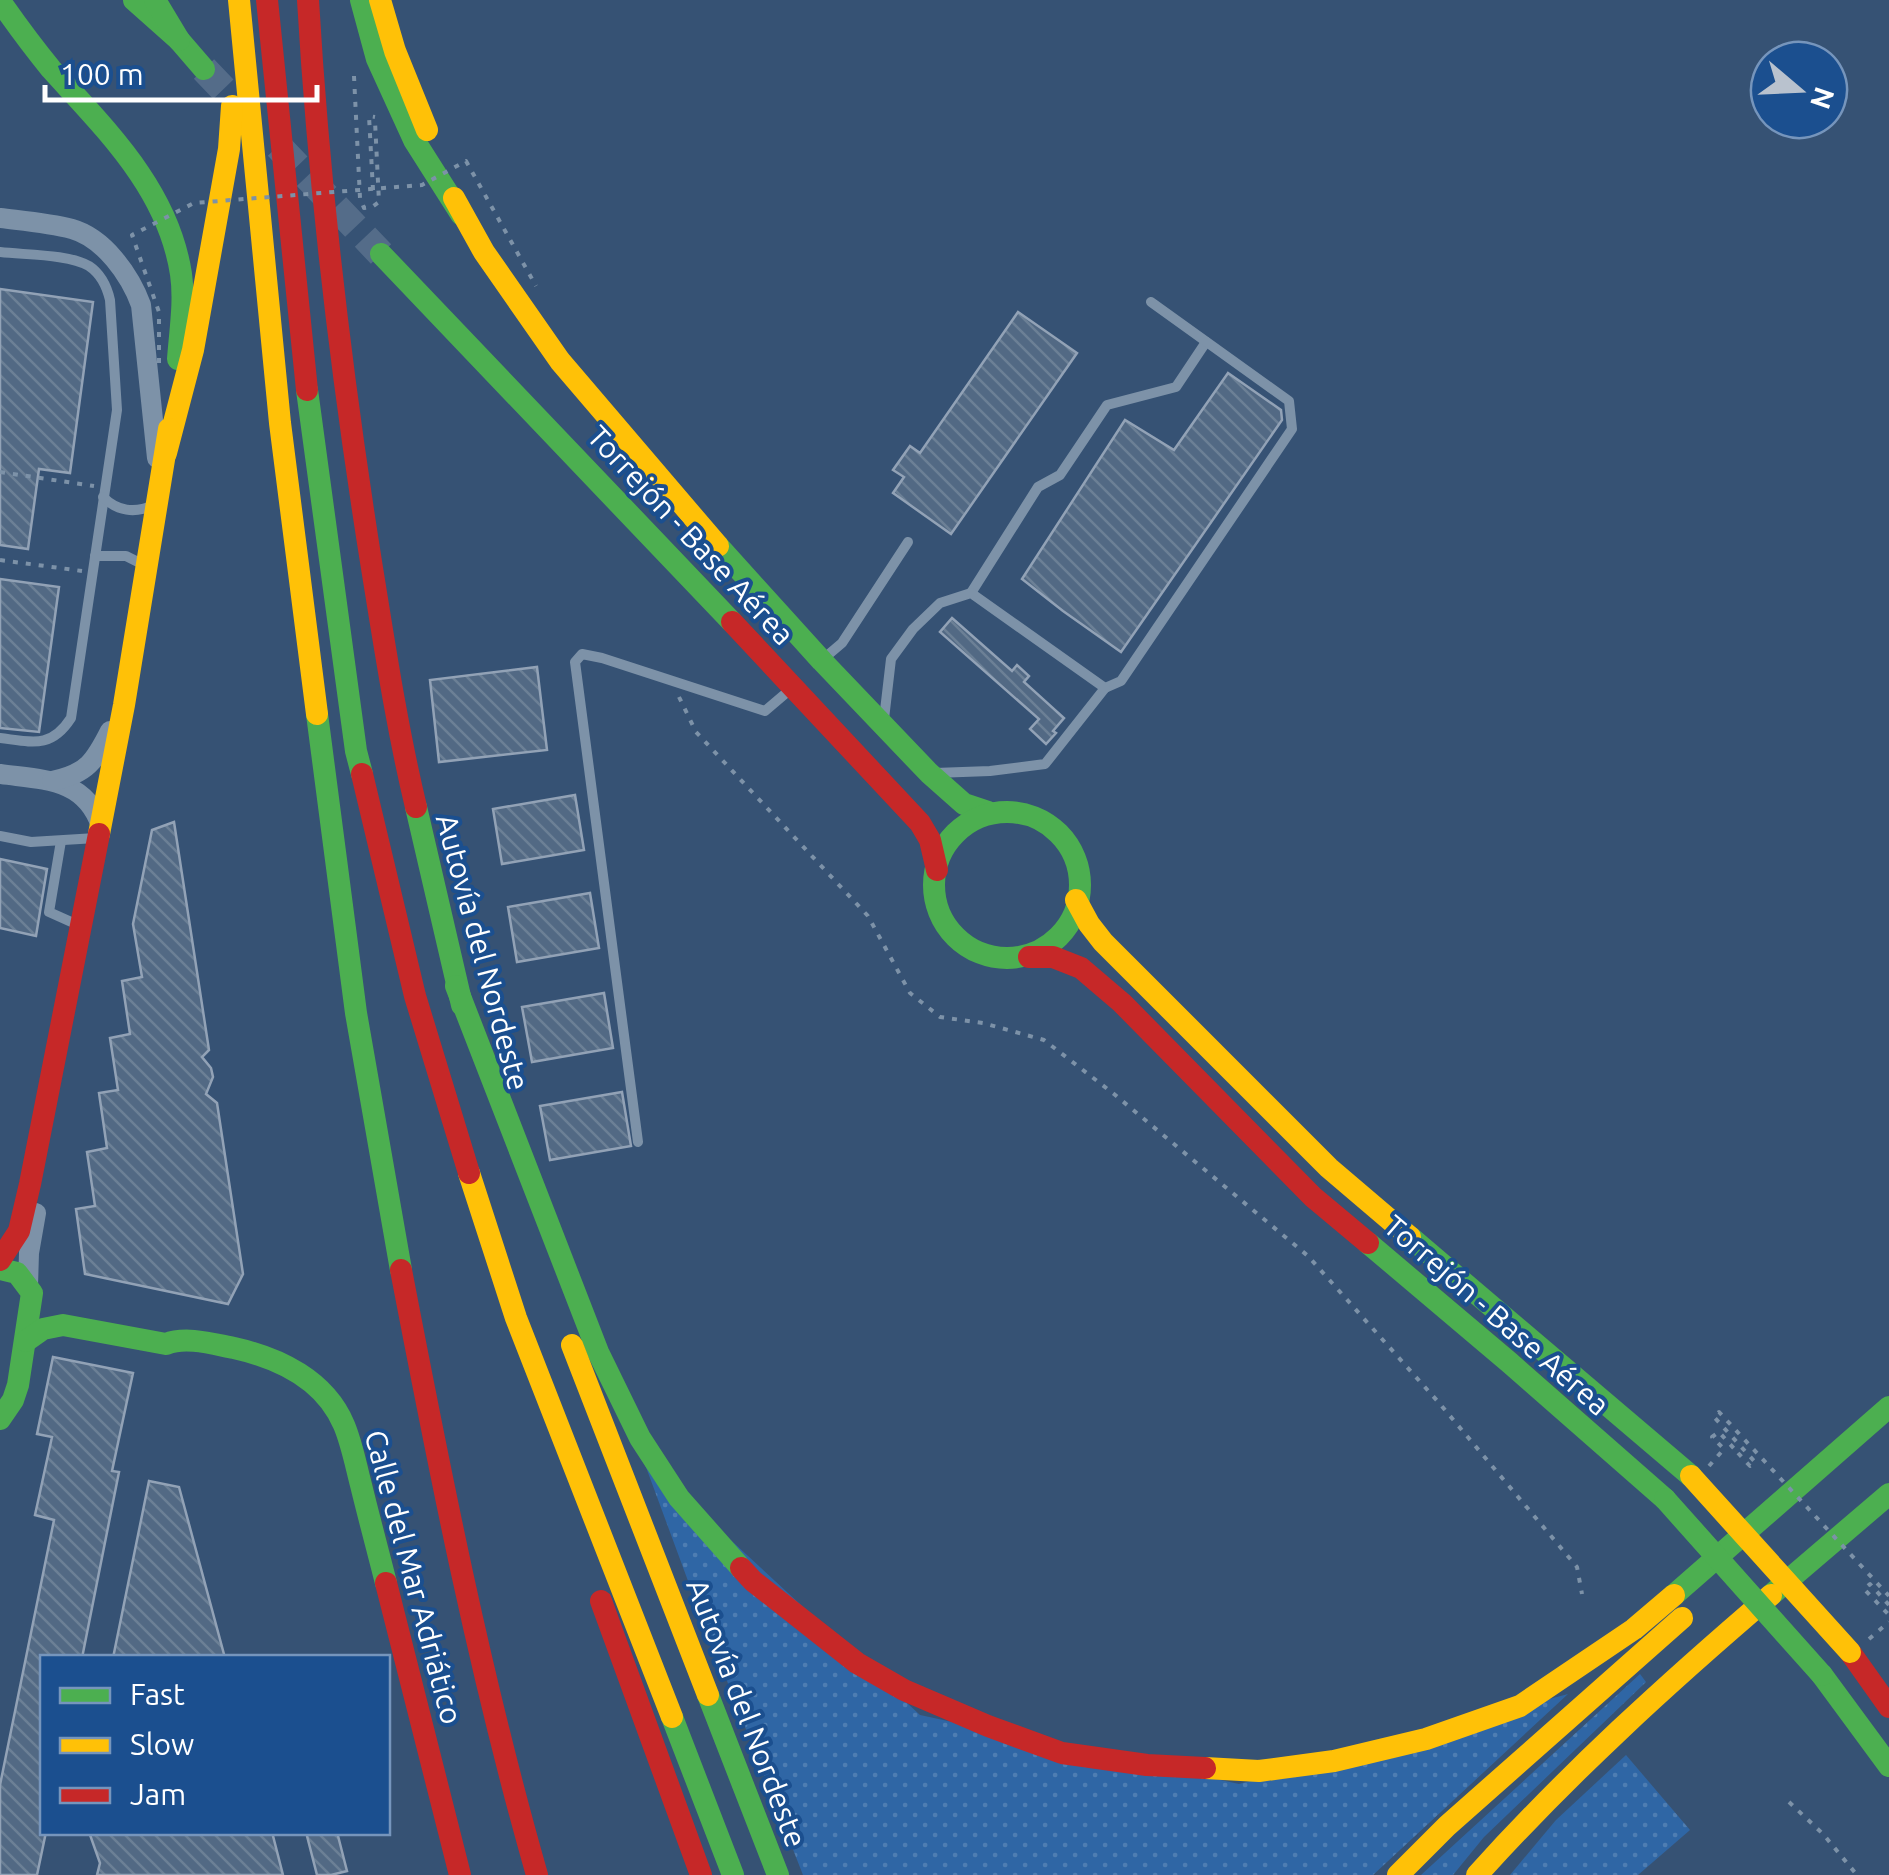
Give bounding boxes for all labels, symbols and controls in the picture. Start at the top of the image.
scale bar [45,40,318,102]
north arrow [1749,40,1849,140]
text: 100 m [60,57,144,91]
text: N [1805,83,1841,113]
street label: Torrejón - Base Aérea [581,419,801,651]
street label: Autovía del Nordeste [430,810,536,1094]
street label: Torrejón - Base Aérea [1378,1208,1616,1422]
street label: Calle del Mar Adriático [358,1426,470,1728]
street label: Autovía del Nordeste [680,1574,814,1852]
legend [40,1655,390,1835]
text: Fast [130,1677,185,1711]
text: Slow [130,1727,194,1761]
text: Jam [130,1777,186,1811]

